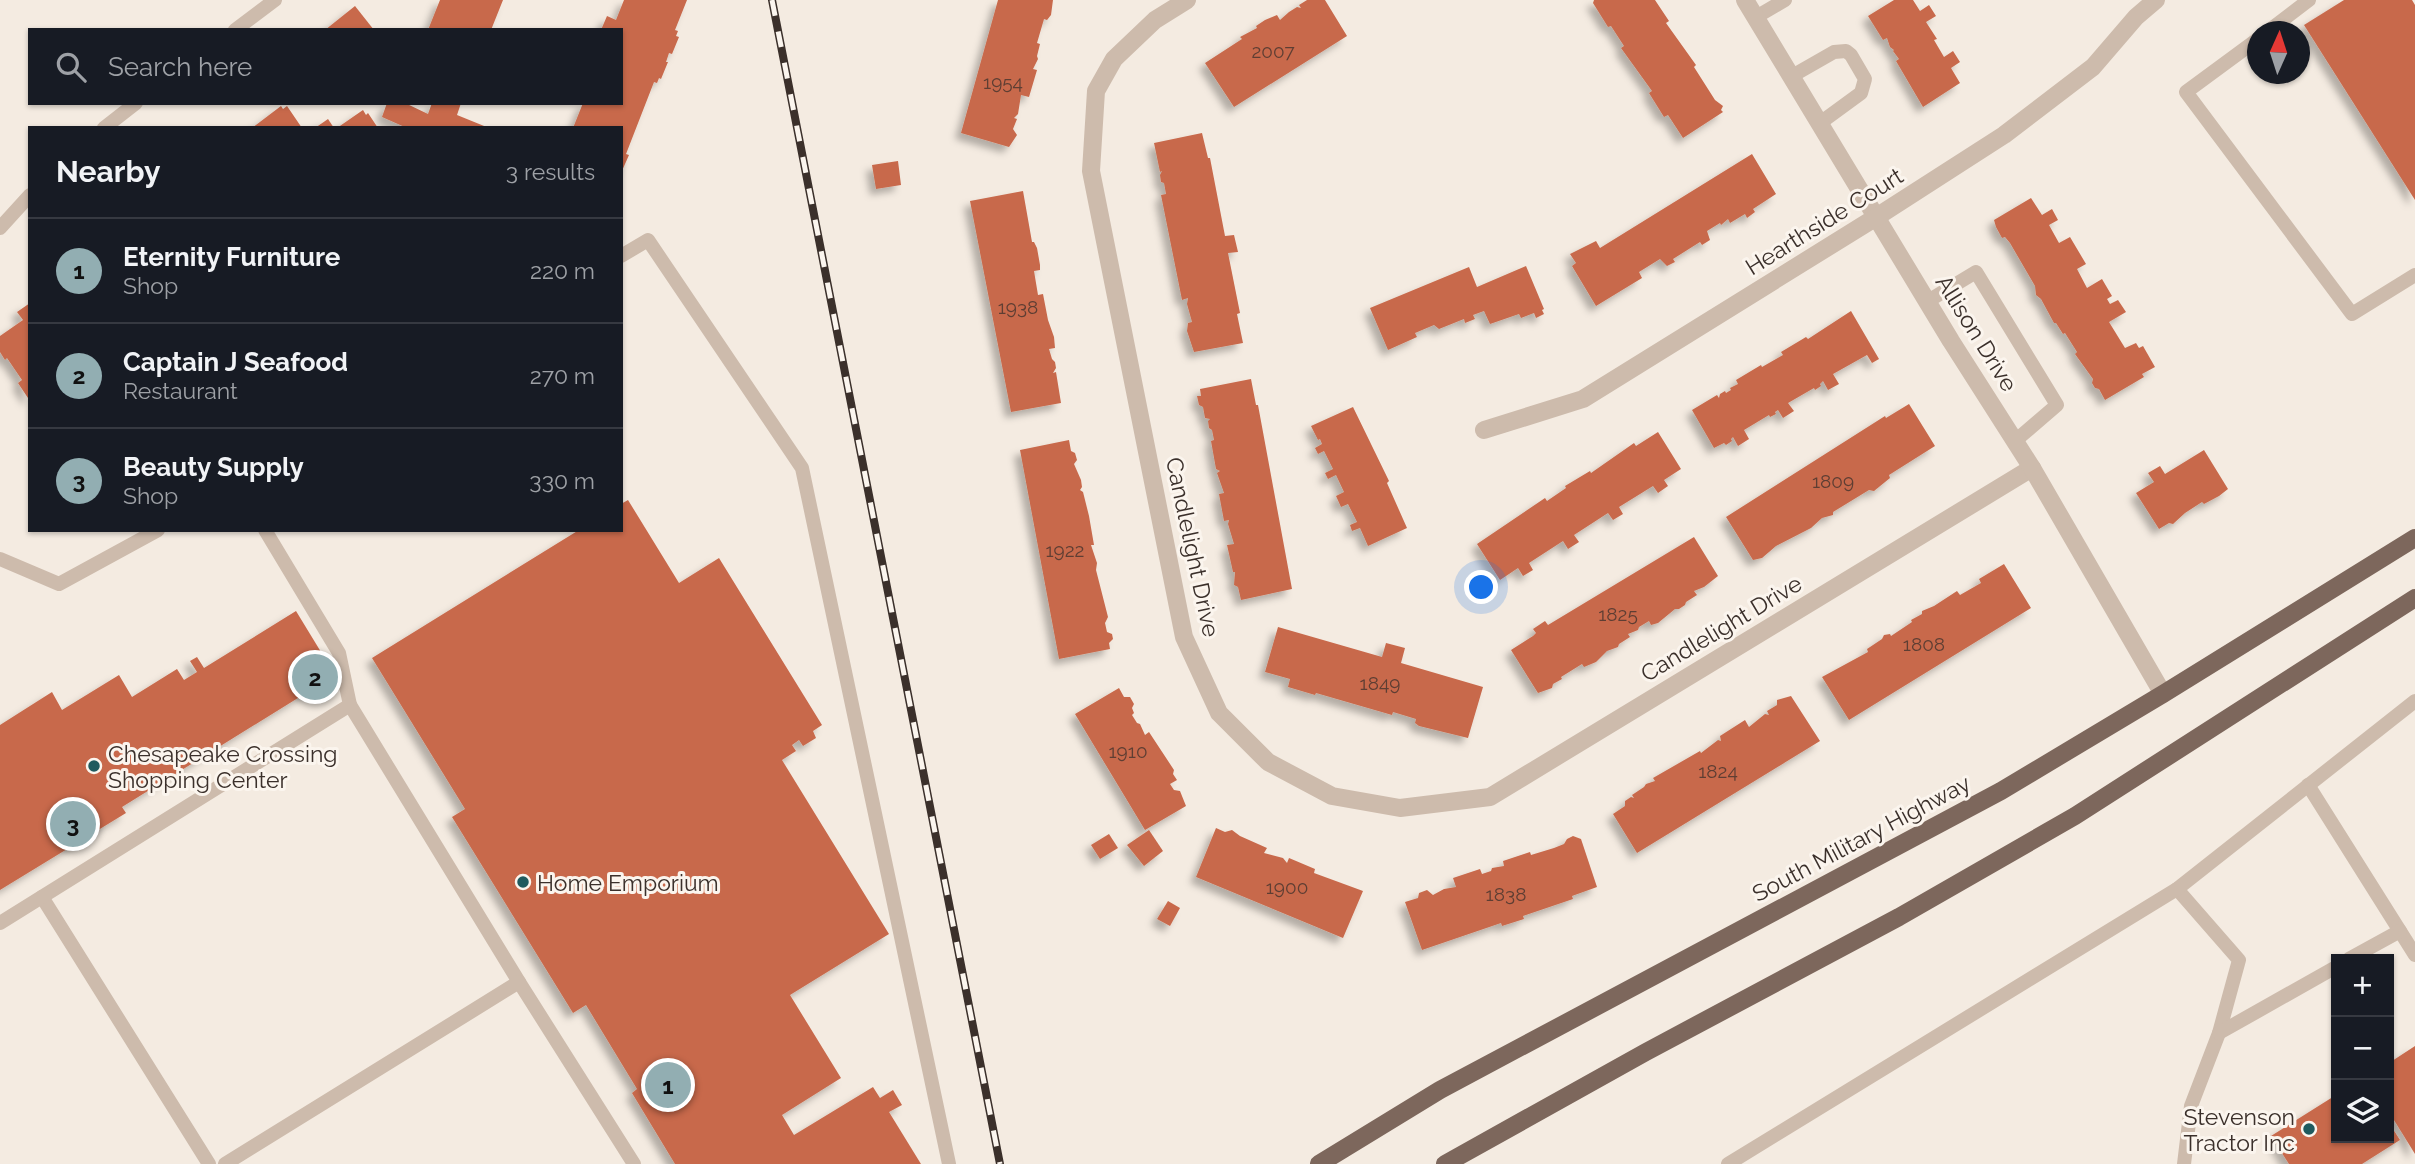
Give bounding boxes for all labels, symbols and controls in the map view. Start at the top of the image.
north arrow [2247,21,2310,84]
search box [28,28,623,105]
house number: 2007 [1251,40,1295,62]
icon: search [52,48,90,86]
text: Search here [108,52,252,82]
house number: 1954 [983,71,1023,93]
text: Nearby [56,154,160,189]
text: 3 results [506,158,595,185]
street label: Hearthside Court [1740,162,1908,280]
text: Eternity Furniture [123,242,340,272]
text: 1 [73,257,85,284]
text: 220 m [530,257,595,284]
street label: Allison Drive [1931,270,2023,396]
text: Shop [123,272,178,299]
house number: 1938 [998,296,1038,318]
text: Captain J Seafood [123,347,348,377]
text: 2 [73,362,85,389]
text: 270 m [530,362,595,389]
text: Restaurant [123,377,238,404]
text: Beauty Supply [123,452,304,482]
street label: Candlelight Drive [1161,455,1225,639]
text: 3 [73,467,85,494]
text: 330 m [529,467,595,494]
house number: 1809 [1812,470,1854,492]
text: Shop [123,482,178,509]
house number: 1922 [1045,539,1085,561]
street label: Candlelight Drive [1636,569,1806,687]
your location [1464,570,1498,604]
house number: 1825 [1598,603,1638,625]
house number: 1808 [1903,633,1945,655]
pin: 2 [292,651,338,703]
house number: 1849 [1360,672,1400,694]
place label: Chesapeake Crossing Shopping Center [108,740,338,793]
house number: 1910 [1108,740,1148,762]
marker: Chesapeake Crossing Shopping Center [86,758,102,774]
house number: 1824 [1698,760,1738,782]
street label: South Military Highway [1747,769,1975,907]
pin: 3 [50,798,96,850]
place label: Home Emporium [537,869,719,896]
marker: Home Emporium [515,874,531,890]
house number: 1900 [1266,876,1308,898]
house number: 1838 [1486,883,1526,905]
map controls [2331,954,2394,1143]
button: + [2331,954,2394,1017]
button: − [2331,1017,2394,1080]
pin: 1 [645,1059,691,1111]
button: layers [2331,1080,2394,1143]
place label: Stevenson Tractor Inc [2184,1103,2295,1156]
marker: Stevenson Tractor Inc [2301,1121,2317,1137]

